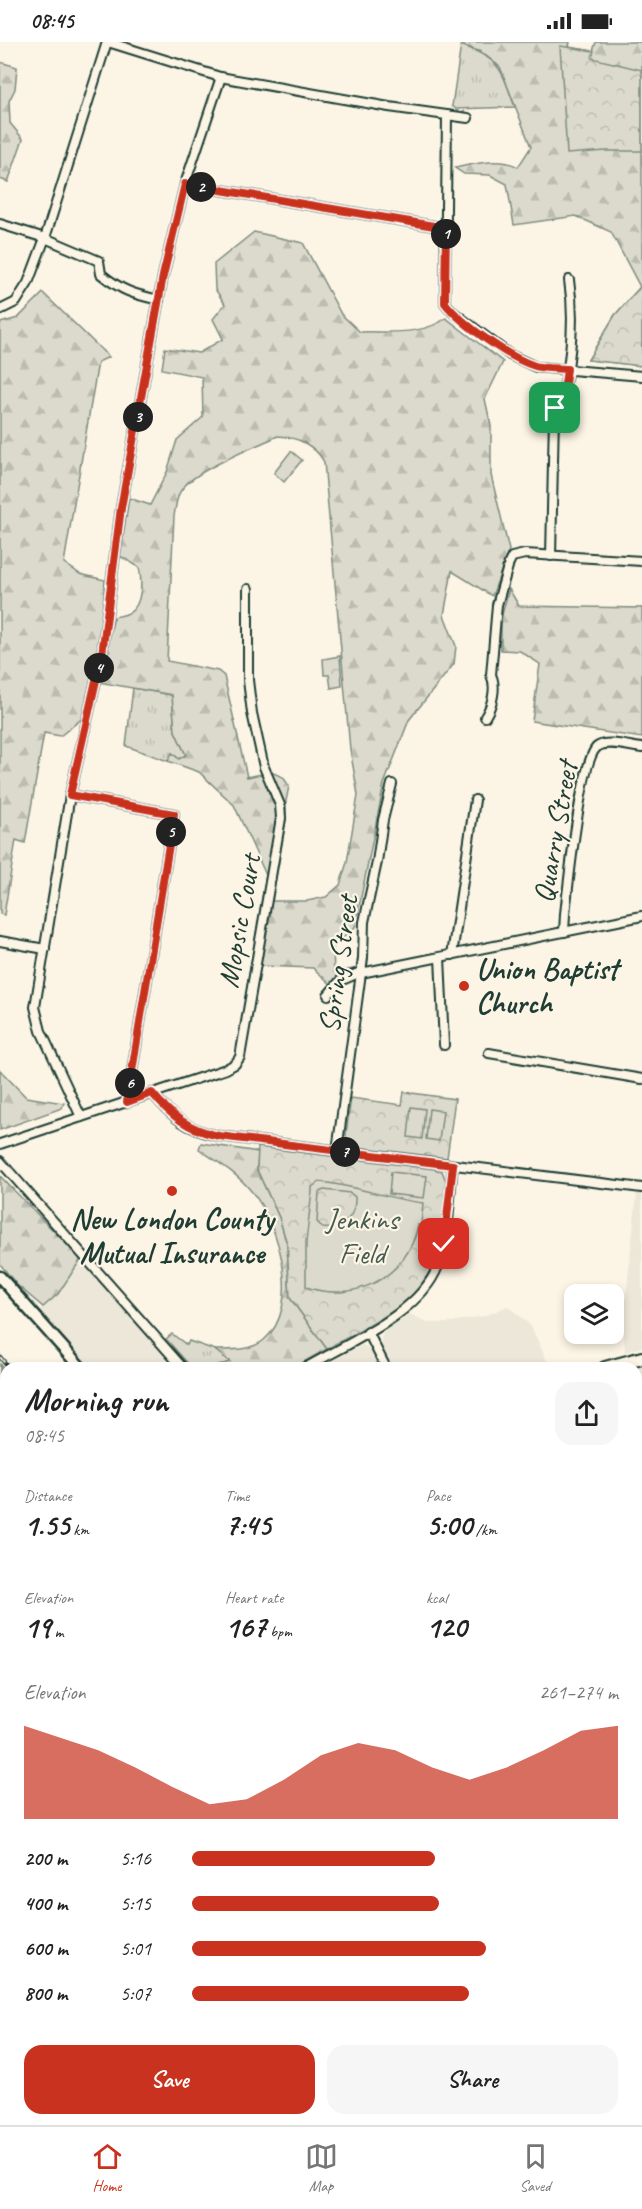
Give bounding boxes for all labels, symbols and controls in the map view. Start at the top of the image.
text: 08:45 [30,7,74,35]
pin: 2 [186,172,216,202]
text: 2 [197,177,205,197]
pin: 1 [431,219,461,249]
text: 1 [442,224,450,244]
pin [529,382,580,433]
icon: arrive [538,391,571,424]
pin: 3 [123,402,153,432]
text: 3 [134,407,142,427]
pin: 4 [84,653,114,683]
text: 4 [95,658,103,678]
street label: Quarry Street [524,754,587,906]
pin: 5 [156,817,186,847]
text: 5 [168,822,174,842]
street label: Mopsic Court [209,849,270,990]
street label: Spring Street [310,890,367,1035]
place label: Union Baptist Church [476,950,623,1022]
marker: Union Baptist Church [457,979,471,993]
pin: 6 [115,1068,145,1098]
text: 6 [126,1073,134,1093]
pin: 7 [330,1137,360,1167]
text: 7 [341,1142,349,1162]
marker: New London County Mutual Insurance [165,1184,179,1198]
place label: New London County Mutual Insurance [70,1200,276,1272]
park label: Jenkins Field [324,1200,401,1272]
pin [418,1218,469,1269]
icon: check [427,1227,460,1260]
map controls [564,1284,624,1344]
button: layers [564,1284,624,1344]
text: Morning run [24,1379,168,1421]
button: share [555,1382,618,1445]
text: 08:45 [24,1423,64,1448]
text: Distance [24,1486,72,1506]
text: Time [225,1486,249,1506]
text: Pace [426,1486,451,1506]
text: 1.55 [24,1506,69,1544]
text: 7:45 [225,1506,271,1544]
text: 5:00 [426,1506,472,1544]
text: km [69,1520,89,1540]
text: /km [472,1520,497,1540]
text: Elevation [24,1588,73,1608]
text: Heart rate [225,1588,283,1608]
text: kcal [426,1588,447,1608]
text: 19 [24,1608,51,1646]
text: 167 [225,1608,266,1646]
text: 120 [426,1608,467,1646]
text: m [51,1622,63,1642]
text: bpm [266,1622,292,1642]
text: Elevation [24,1680,86,1705]
text: 261–274 m [539,1680,618,1705]
text: 200 m [24,1846,67,1871]
text: 5:16 [120,1846,151,1871]
text: 400 m [24,1891,67,1916]
text: 5:15 [120,1891,151,1916]
text: 600 m [24,1936,68,1961]
text: 5:01 [120,1936,151,1961]
text: 800 m [24,1981,67,2006]
text: 5:07 [120,1981,151,2006]
button: Save [24,2045,315,2114]
button: Share [327,2045,618,2114]
tab: Home [91,2140,124,2196]
tab: Map [305,2140,338,2196]
tab: Saved [519,2140,552,2196]

